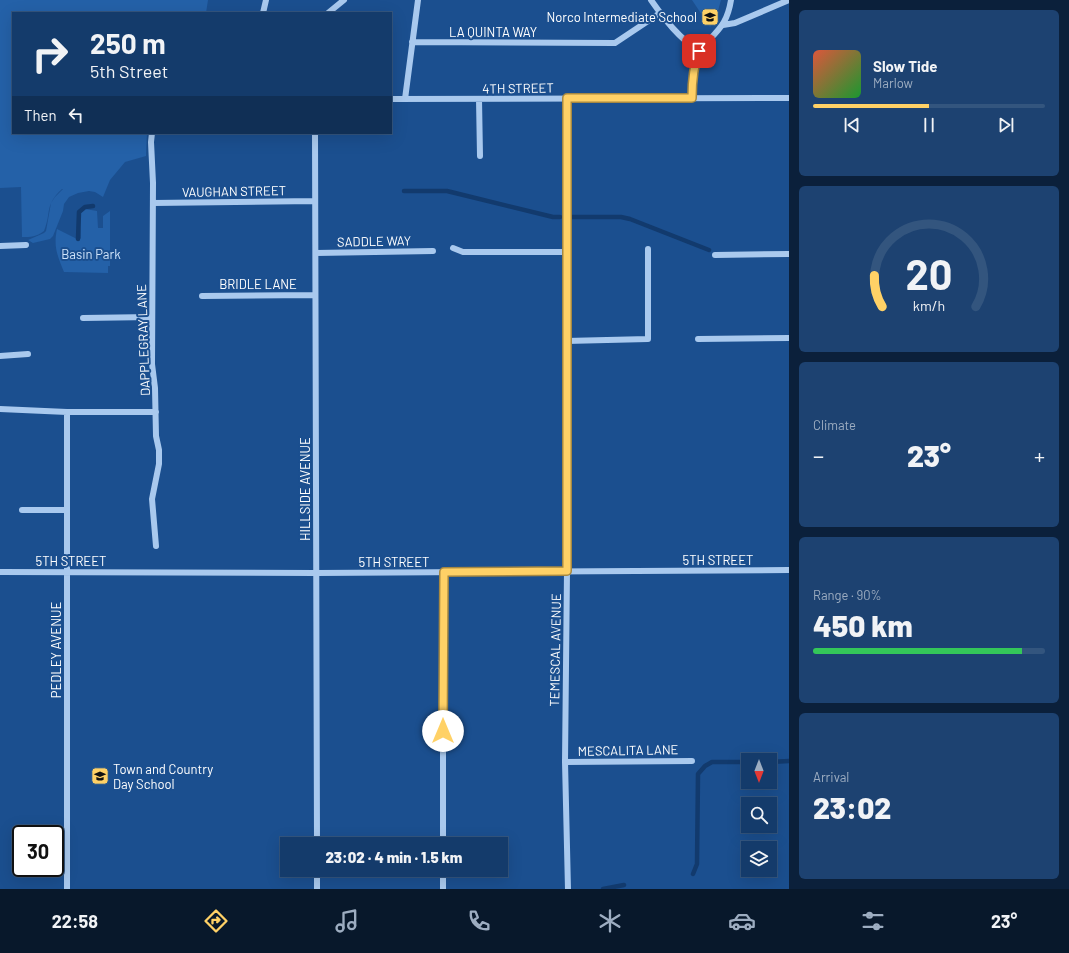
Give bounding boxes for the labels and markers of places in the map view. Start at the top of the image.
school or university icon: Norco Intermediate School [700,7,720,27]
place label: Norco Intermediate School [546,9,697,25]
pin [682,34,716,68]
place label: Town and Country Day School [113,761,213,792]
school or university icon: Town and Country Day School [90,766,110,786]

